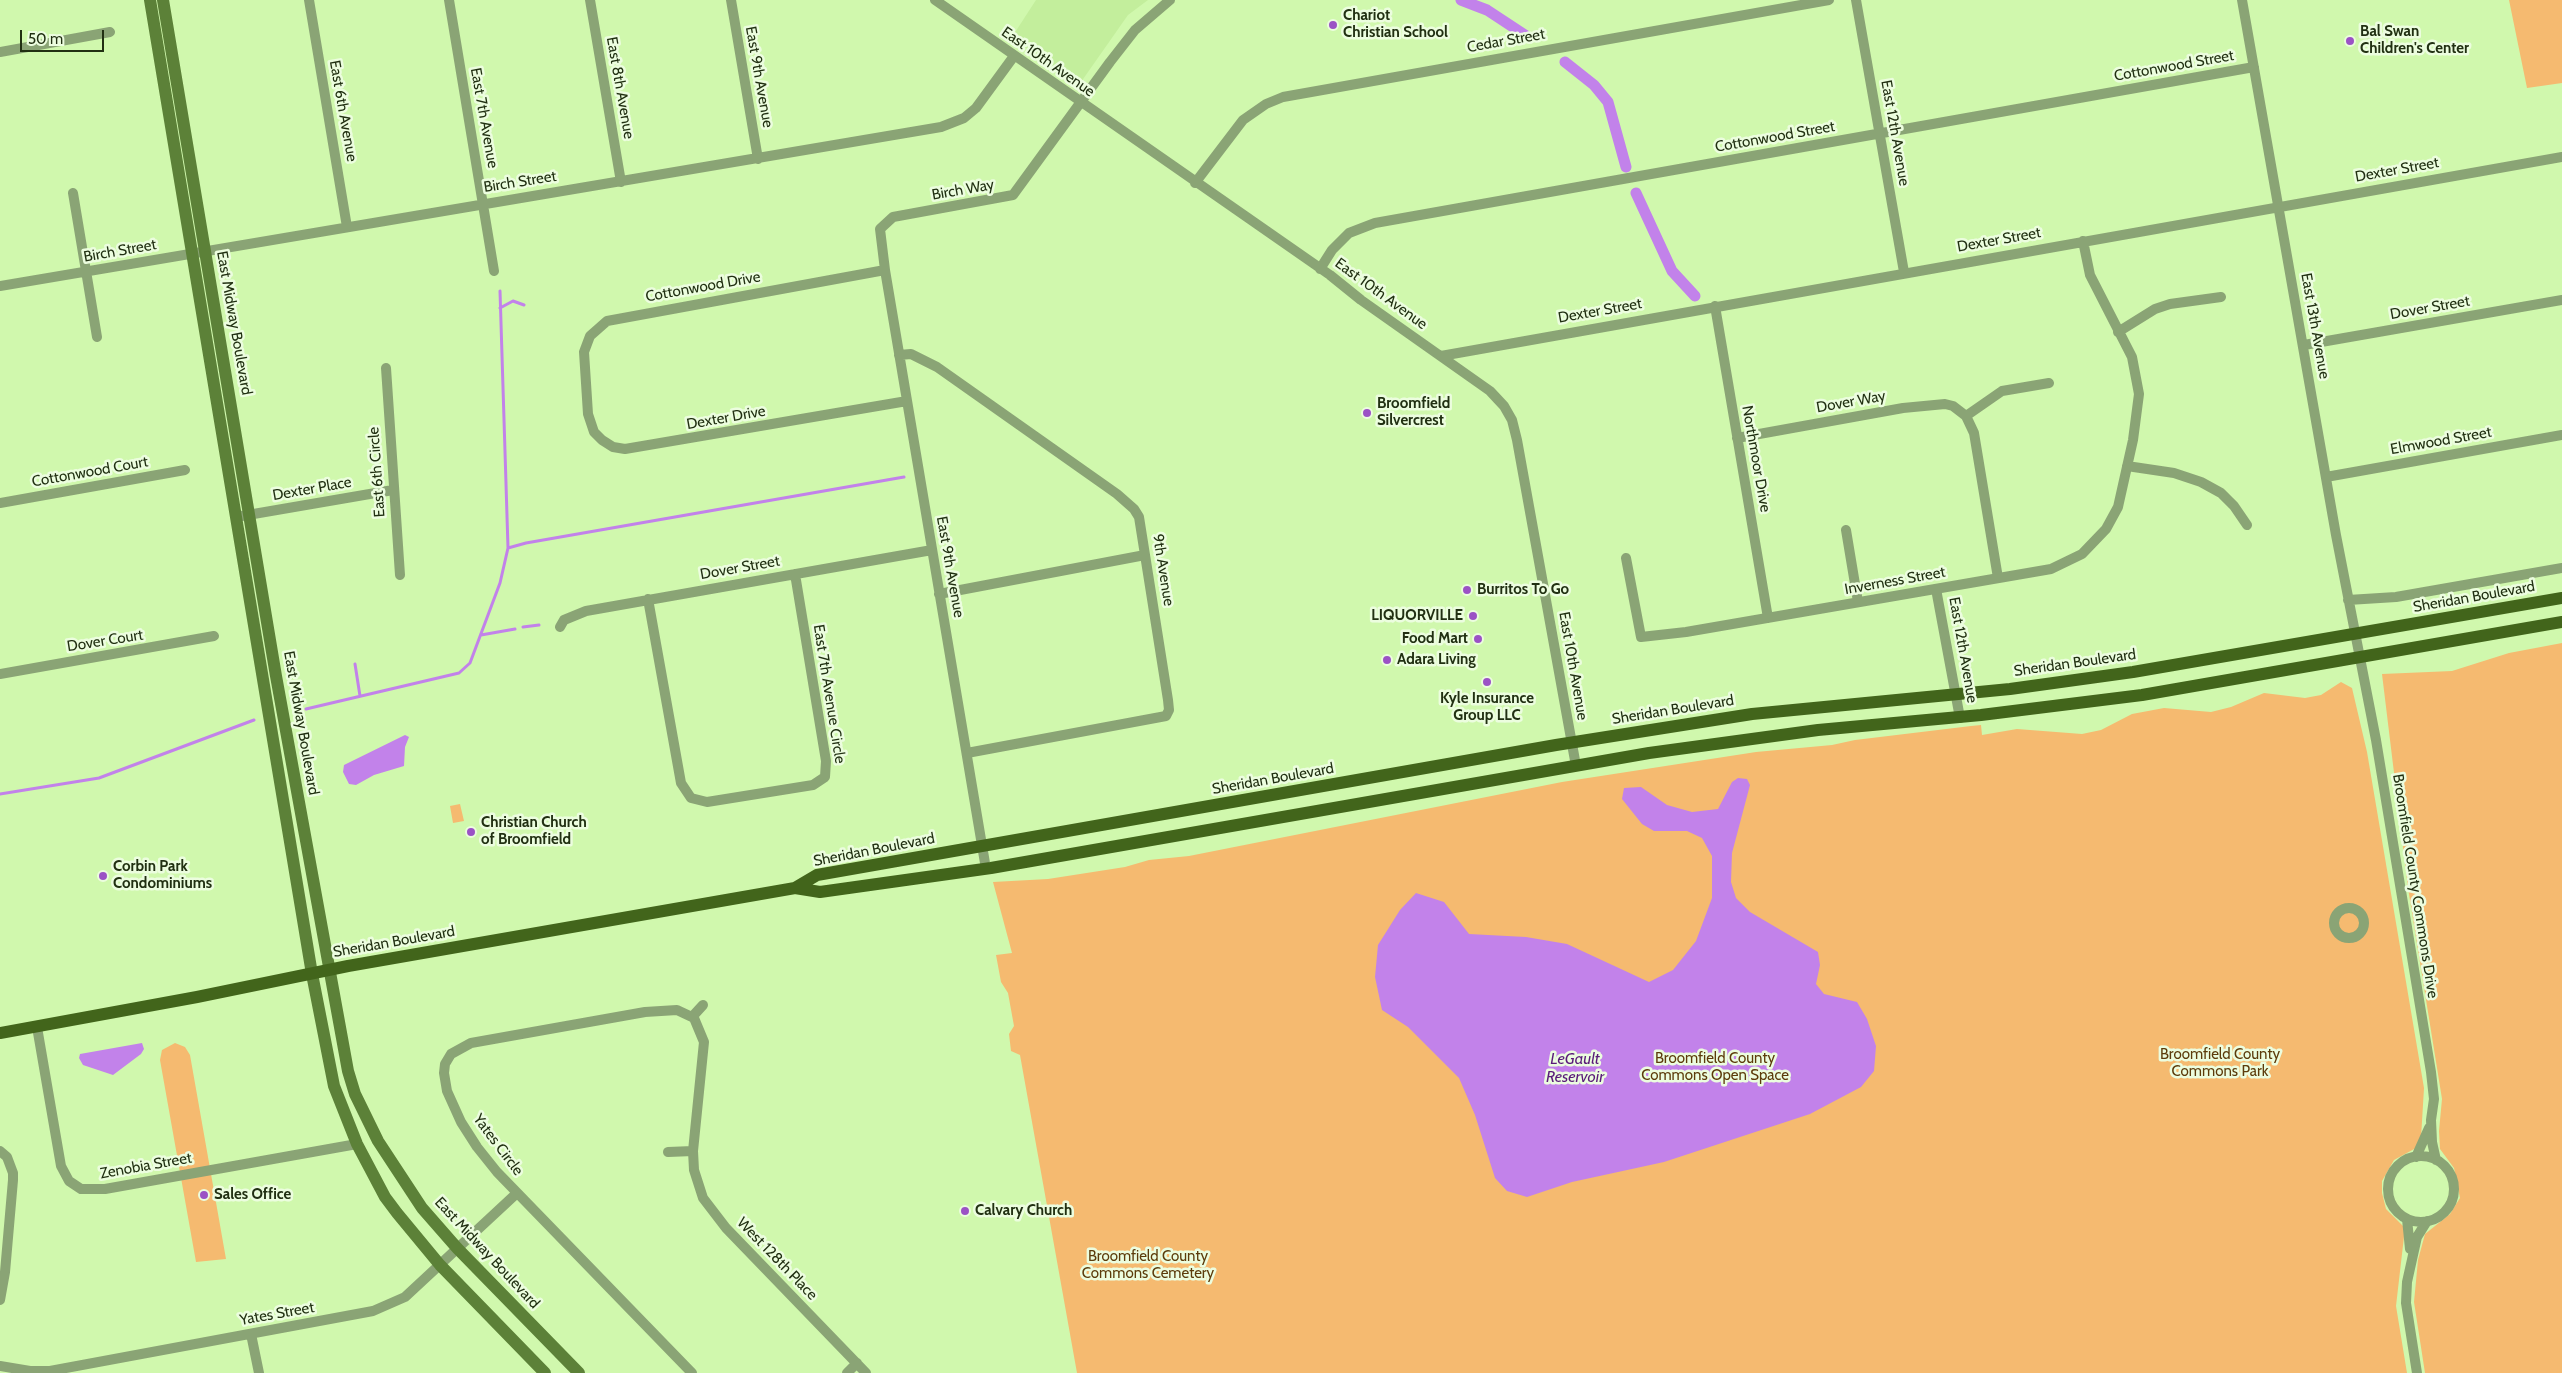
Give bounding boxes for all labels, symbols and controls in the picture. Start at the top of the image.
place label: Chariot Christian School [1343,7,1448,42]
marker: Chariot Christian School [1327,19,1339,31]
scale bar [22,20,106,52]
street label: East 10th Avenue [998,23,1098,101]
place label: Bal Swan Children's Center [2360,23,2469,58]
street label: East 9th Avenue [741,25,777,129]
street label: Cedar Street [1466,25,1546,57]
text: 50 m [28,30,63,48]
marker: Bal Swan Children's Center [2344,35,2356,47]
street label: East 8th Avenue [602,36,638,140]
street label: Cottonwood Street [2113,47,2235,85]
street label: East 6th Avenue [325,59,361,163]
street label: East 7th Avenue [466,66,502,170]
street label: East 12th Avenue [1877,79,1913,187]
street label: Cottonwood Street [1714,118,1836,156]
street label: Dexter Street [2354,154,2440,186]
street label: Birch Street [482,167,558,197]
street label: Birch Way [930,176,996,204]
street label: Dexter Street [1956,224,2042,256]
street label: Birch Street [82,236,158,266]
street label: East Midway Boulevard [212,250,256,396]
street label: East 10th Avenue [1331,254,1431,334]
street label: Cottonwood Drive [644,268,762,306]
street label: East 13th Avenue [2297,272,2333,380]
street label: Dover Street [2389,292,2471,324]
street label: Dexter Street [1557,295,1643,327]
street label: Dover Way [1815,387,1887,417]
place label: Broomfield Silvercrest [1377,395,1450,430]
street label: Dexter Drive [685,402,767,434]
street label: Northmoor Drive [1738,404,1774,514]
marker: Broomfield Silvercrest [1361,407,1373,419]
street label: Elmwood Street [2389,423,2493,459]
street label: East 6th Circle [365,426,389,518]
street label: Cottonwood Court [30,453,150,491]
street label: Dexter Place [271,473,353,505]
street label: East 9th Avenue [932,515,968,619]
street label: 9th Avenue [1148,533,1178,607]
street label: Dover Street [699,552,781,584]
street label: Inverness Street [1843,563,1947,599]
street label: Sheridan Boulevard [2412,577,2536,617]
place label: Burritos To Go [1477,581,1569,599]
marker: Burritos To Go [1461,584,1473,596]
street label: East 12th Avenue [1945,596,1981,704]
place label: LIQUORVILLE [1371,607,1463,625]
marker: LIQUORVILLE [1467,610,1479,622]
street label: East 10th Avenue [1555,610,1591,722]
street label: East 7th Avenue Circle [809,623,849,765]
street label: Dover Court [66,626,144,656]
place label: Food Mart [1402,630,1468,648]
marker: Food Mart [1472,633,1484,645]
street label: Sheridan Boulevard [2013,646,2137,680]
street label: East Midway Boulevard [279,650,323,796]
place label: Adara Living [1397,651,1476,669]
marker: Adara Living [1381,654,1393,666]
marker: Kyle Insurance Group LLC [1481,676,1493,688]
place label: Kyle Insurance Group LLC [1440,690,1534,725]
street label: Sheridan Boulevard [1611,691,1735,729]
street label: Sheridan Boulevard [1211,759,1335,799]
street label: Broomfield County Commons Drive [2388,773,2442,999]
place label: Christian Church of Broomfield [481,814,587,849]
marker: Christian Church of Broomfield [465,826,477,838]
street label: Sheridan Boulevard [812,829,936,871]
place label: Corbin Park Condominiums [113,858,212,893]
marker: Corbin Park Condominiums [97,870,109,882]
street label: Sheridan Boulevard [332,922,456,962]
park label: Broomfield County Commons Park [2160,1046,2280,1081]
water label: LeGault Reservoir [1546,1049,1604,1087]
park label: Broomfield County Commons Open Space [1641,1050,1789,1085]
street label: Yates Circle [469,1111,527,1179]
street label: Zenobia Street [99,1149,193,1183]
place label: Sales Office [214,1186,291,1204]
marker: Sales Office [198,1189,210,1201]
street label: East Midway Boulevard [431,1194,543,1312]
place label: Calvary Church [975,1202,1072,1220]
marker: Calvary Church [959,1205,971,1217]
street label: West 128th Place [733,1214,821,1304]
park label: Broomfield County Commons Cemetery [1082,1248,1214,1283]
street label: Yates Street [238,1299,316,1329]

